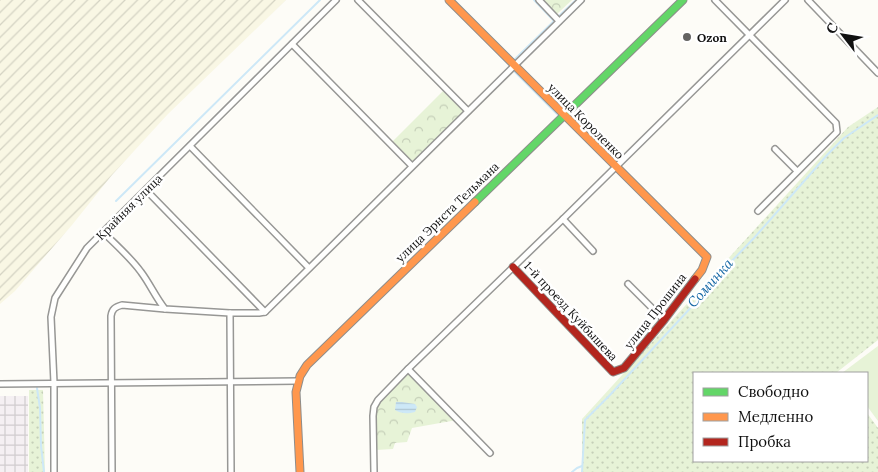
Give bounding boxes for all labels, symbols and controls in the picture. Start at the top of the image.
north arrow [818,10,868,60]
text: С [822,19,842,37]
place label: Ozon [697,30,727,45]
marker: Ozon [681,31,693,43]
street label: улица Короленко [545,80,627,162]
street label: улица Эрнста Тельмана [392,159,502,265]
street label: Крайняя улица [93,171,165,243]
water label: Соминка [683,255,737,311]
street label: 1-й проезд Куйбышева [521,258,621,364]
street label: улица Прошина [621,270,689,352]
legend [693,372,868,462]
text: Свободно [738,382,809,401]
text: Медленно [738,407,813,426]
text: Пробка [738,432,791,451]

